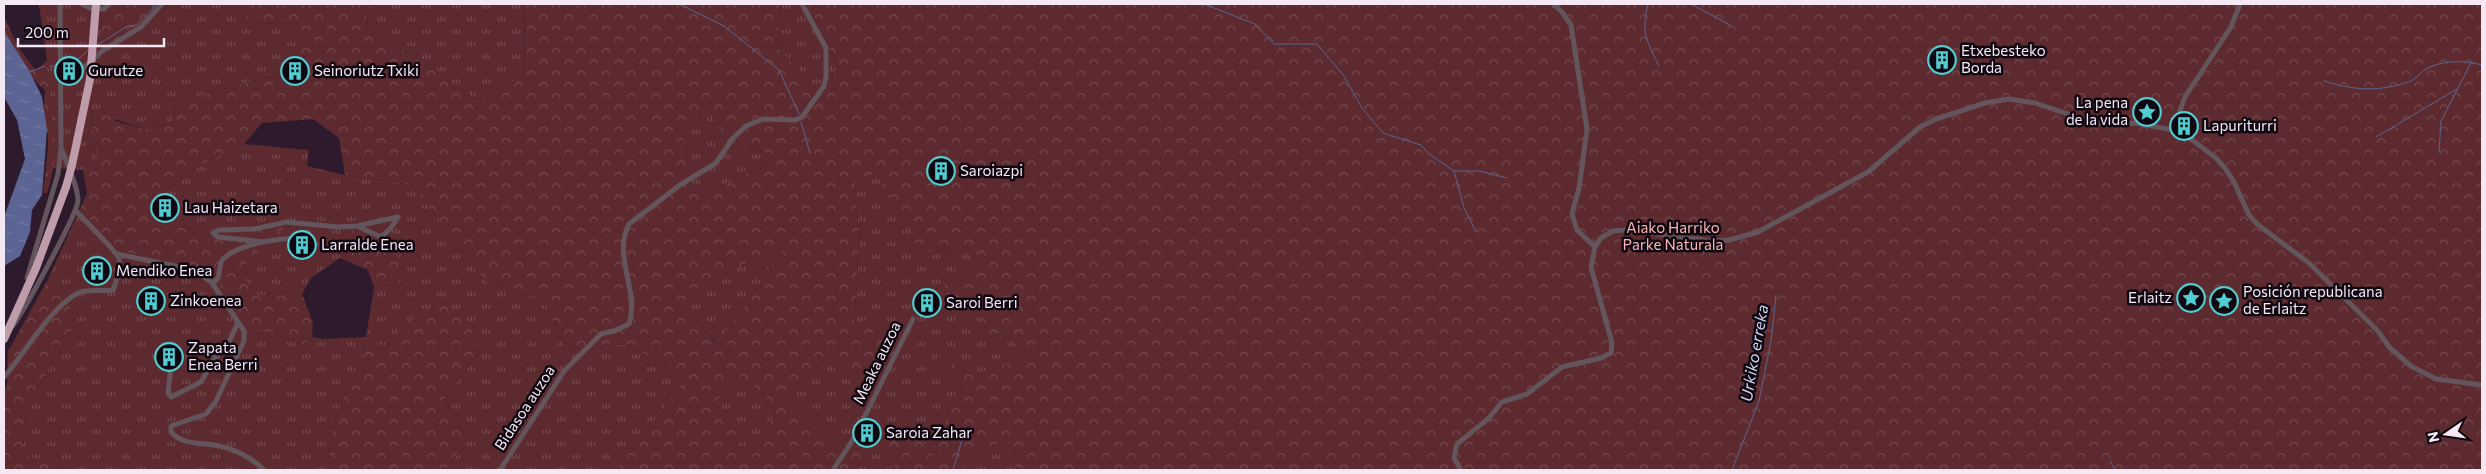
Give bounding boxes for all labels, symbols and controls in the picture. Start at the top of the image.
scale bar [18,15,164,47]
text: 200 m [25,23,69,41]
place label: Etxebesteko Borda [1961,41,2046,76]
building icon: Etxebesteko Borda [1927,45,1957,75]
building icon: Gurutze [54,56,84,86]
building icon: Seinoriutz Txiki [280,56,310,86]
place label: Gurutze [88,61,143,79]
place label: Seinoriutz Txiki [314,61,419,79]
place label: La pena de la vida [2066,93,2128,128]
place icon: La pena de la vida [2132,97,2162,127]
building icon: Lapuriturri [2169,111,2199,141]
place label: Lapuriturri [2203,116,2277,134]
building icon: Saroiazpi [926,156,956,186]
place label: Saroiazpi [960,161,1023,179]
building icon: Lau Haizetara [150,193,180,223]
place label: Lau Haizetara [184,198,278,216]
park label: Aiako Harriko Parke Naturala [1623,218,1723,253]
building icon: Larralde Enea [287,230,317,260]
place label: Larralde Enea [321,235,414,253]
building icon: Mendiko Enea [82,256,112,286]
place label: Mendiko Enea [116,261,212,279]
place label: Posición republicana de Erlaitz [2243,282,2382,317]
place icon: Erlaitz [2176,283,2206,313]
building icon: Zinkoenea [136,286,166,316]
place icon: Posición republicana de Erlaitz [2209,286,2239,316]
building icon: Saroi Berri [912,288,942,318]
place label: Erlaitz [2128,288,2172,306]
place label: Zinkoenea [170,291,242,309]
place label: Saroi Berri [946,293,1018,311]
water label: Urkiko erreka [1736,303,1771,403]
street label: Meaka auzoa [848,318,904,407]
place label: Zapata Enea Berri [188,338,258,373]
building icon: Zapata Enea Berri [154,342,184,372]
street label: Bidasoa auzoa [490,362,558,453]
north arrow [2421,409,2471,459]
building icon: Saroia Zahar [852,418,882,448]
place label: Saroia Zahar [886,423,972,441]
text: N [2423,430,2442,444]

